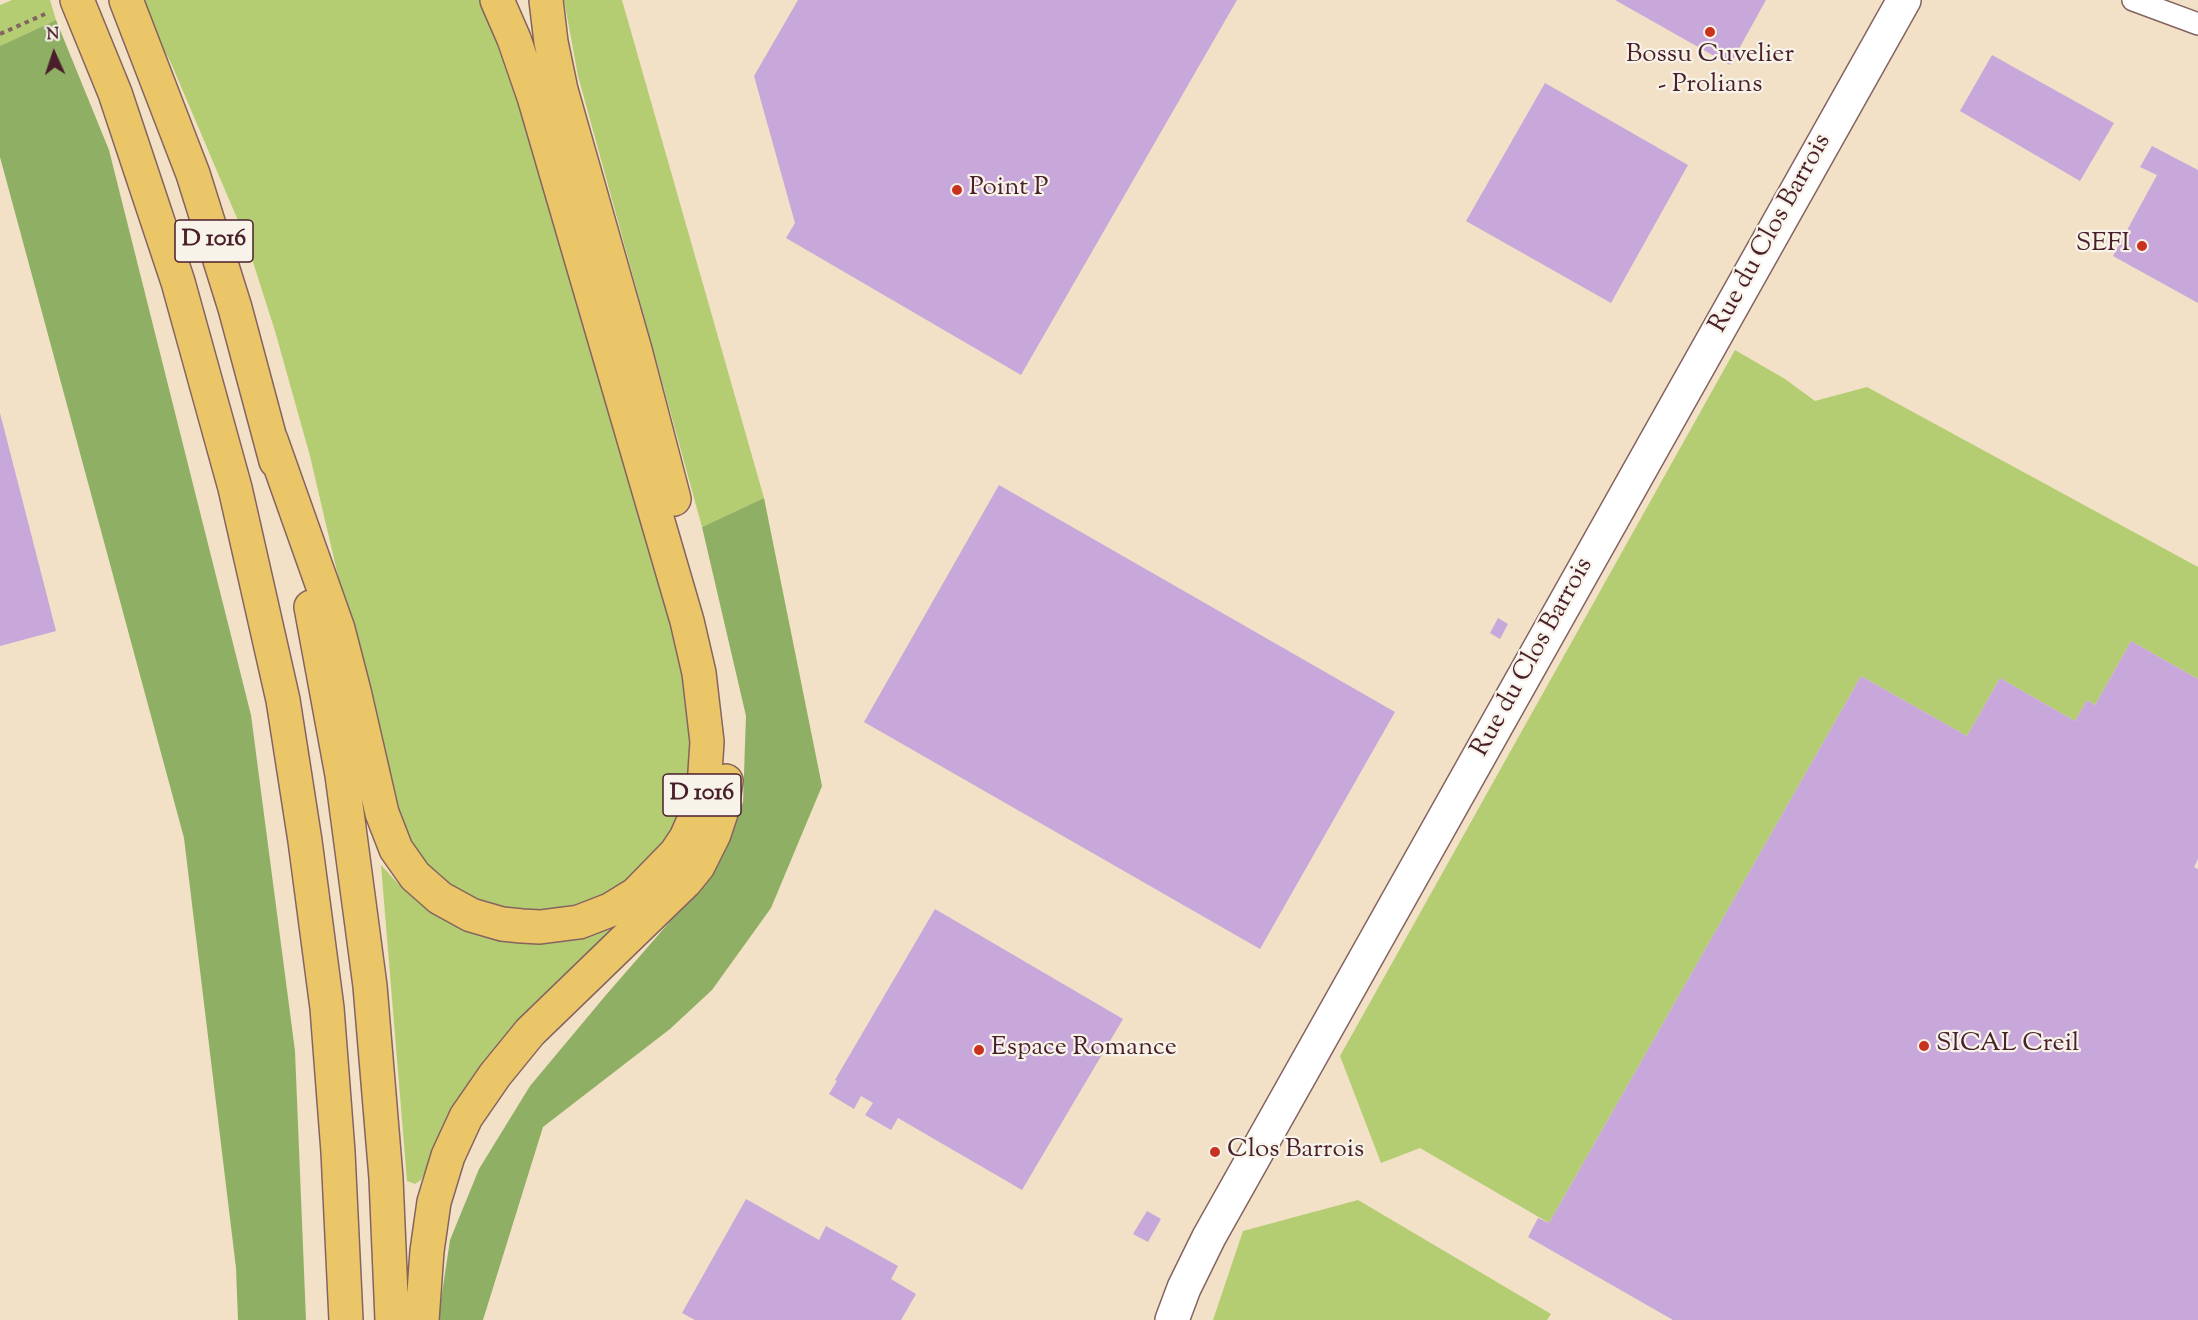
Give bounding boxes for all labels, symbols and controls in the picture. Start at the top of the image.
north arrow [24,24,84,84]
text: N [46,24,60,47]
marker: Bossu Cuvelier - Prolians [1703,25,1717,39]
place label: Bossu Cuvelier - Prolians [1626,41,1794,102]
street label: Rue du Clos Barrois [1704,129,1840,339]
place label: Point P [969,174,1048,206]
marker: Point P [950,183,964,197]
road number: D 1016 [175,220,253,262]
place label: SEFI [2076,230,2130,262]
marker: SEFI [2135,239,2149,253]
street label: Rue du Clos Barrois [1466,553,1602,763]
road number: D 1016 [663,774,741,816]
place label: SICAL Creil [1936,1030,2079,1062]
place label: Espace Romance [991,1034,1177,1066]
marker: SICAL Creil [1917,1039,1931,1053]
marker: Espace Romance [972,1043,986,1057]
place label: Clos Barrois [1227,1136,1364,1168]
marker: Clos Barrois [1208,1145,1222,1159]

